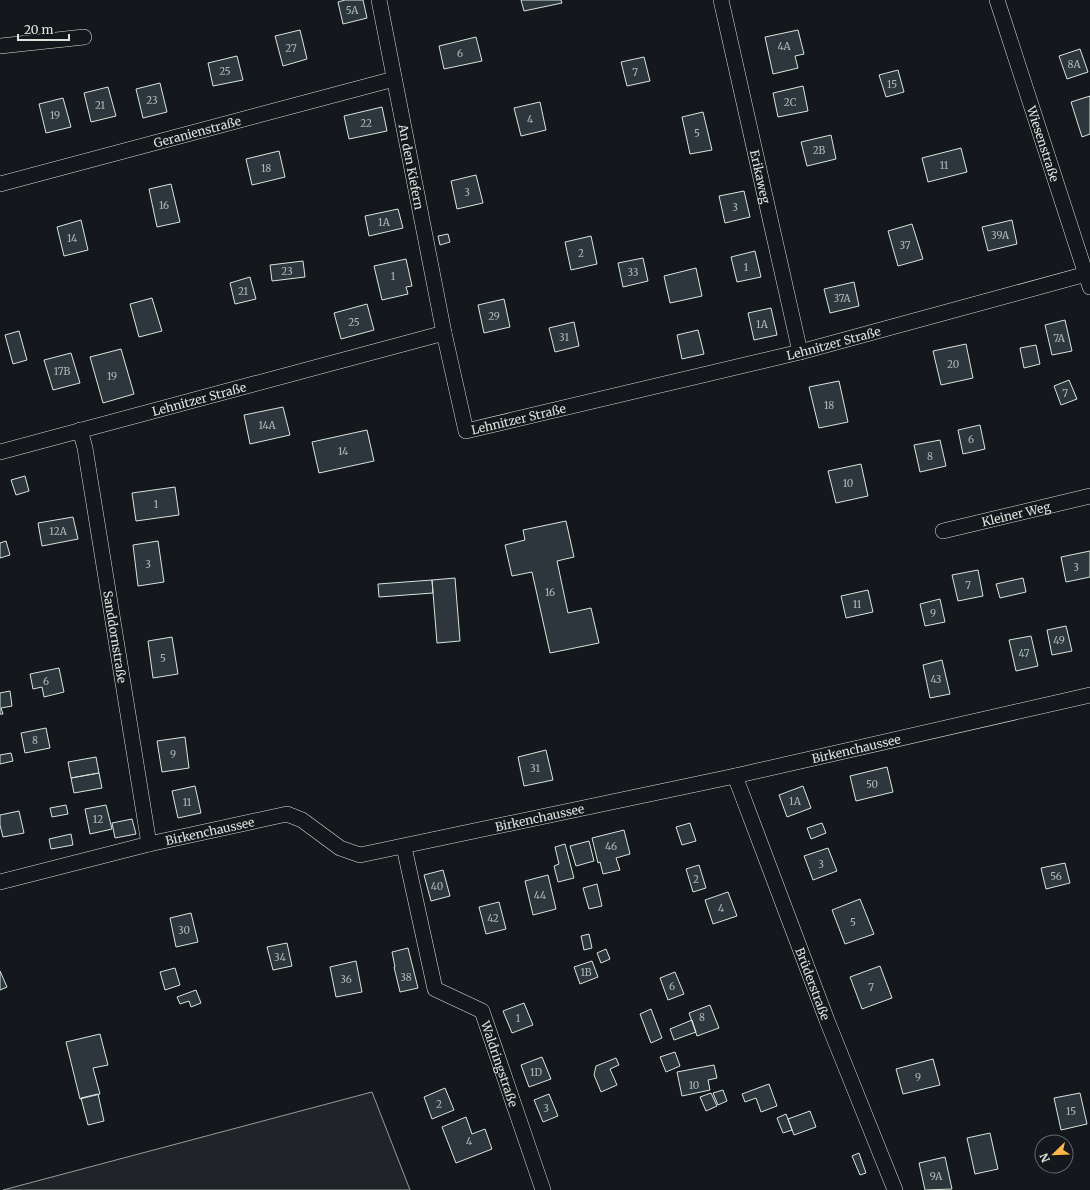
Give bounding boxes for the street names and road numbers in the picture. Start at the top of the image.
street label: Wiesenstraße [1024,103,1063,183]
street label: Geranienstraße [152,113,242,150]
street label: An den Kiefern [396,122,427,211]
street label: Erikaweg [747,148,774,206]
street label: Lehnitzer Straße [785,323,882,362]
street label: Lehnitzer Straße [150,379,248,418]
street label: Lehnitzer Straße [470,400,567,437]
street label: Kleiner Weg [980,498,1053,529]
street label: Sanddornstraße [101,590,130,684]
street label: Birkenchaussee [810,731,902,766]
street label: Birkenchaussee [494,800,585,834]
street label: Birkenchaussee [164,814,256,848]
street label: Brüderstraße [793,945,834,1022]
street label: Waldringstraße [478,1018,522,1109]

